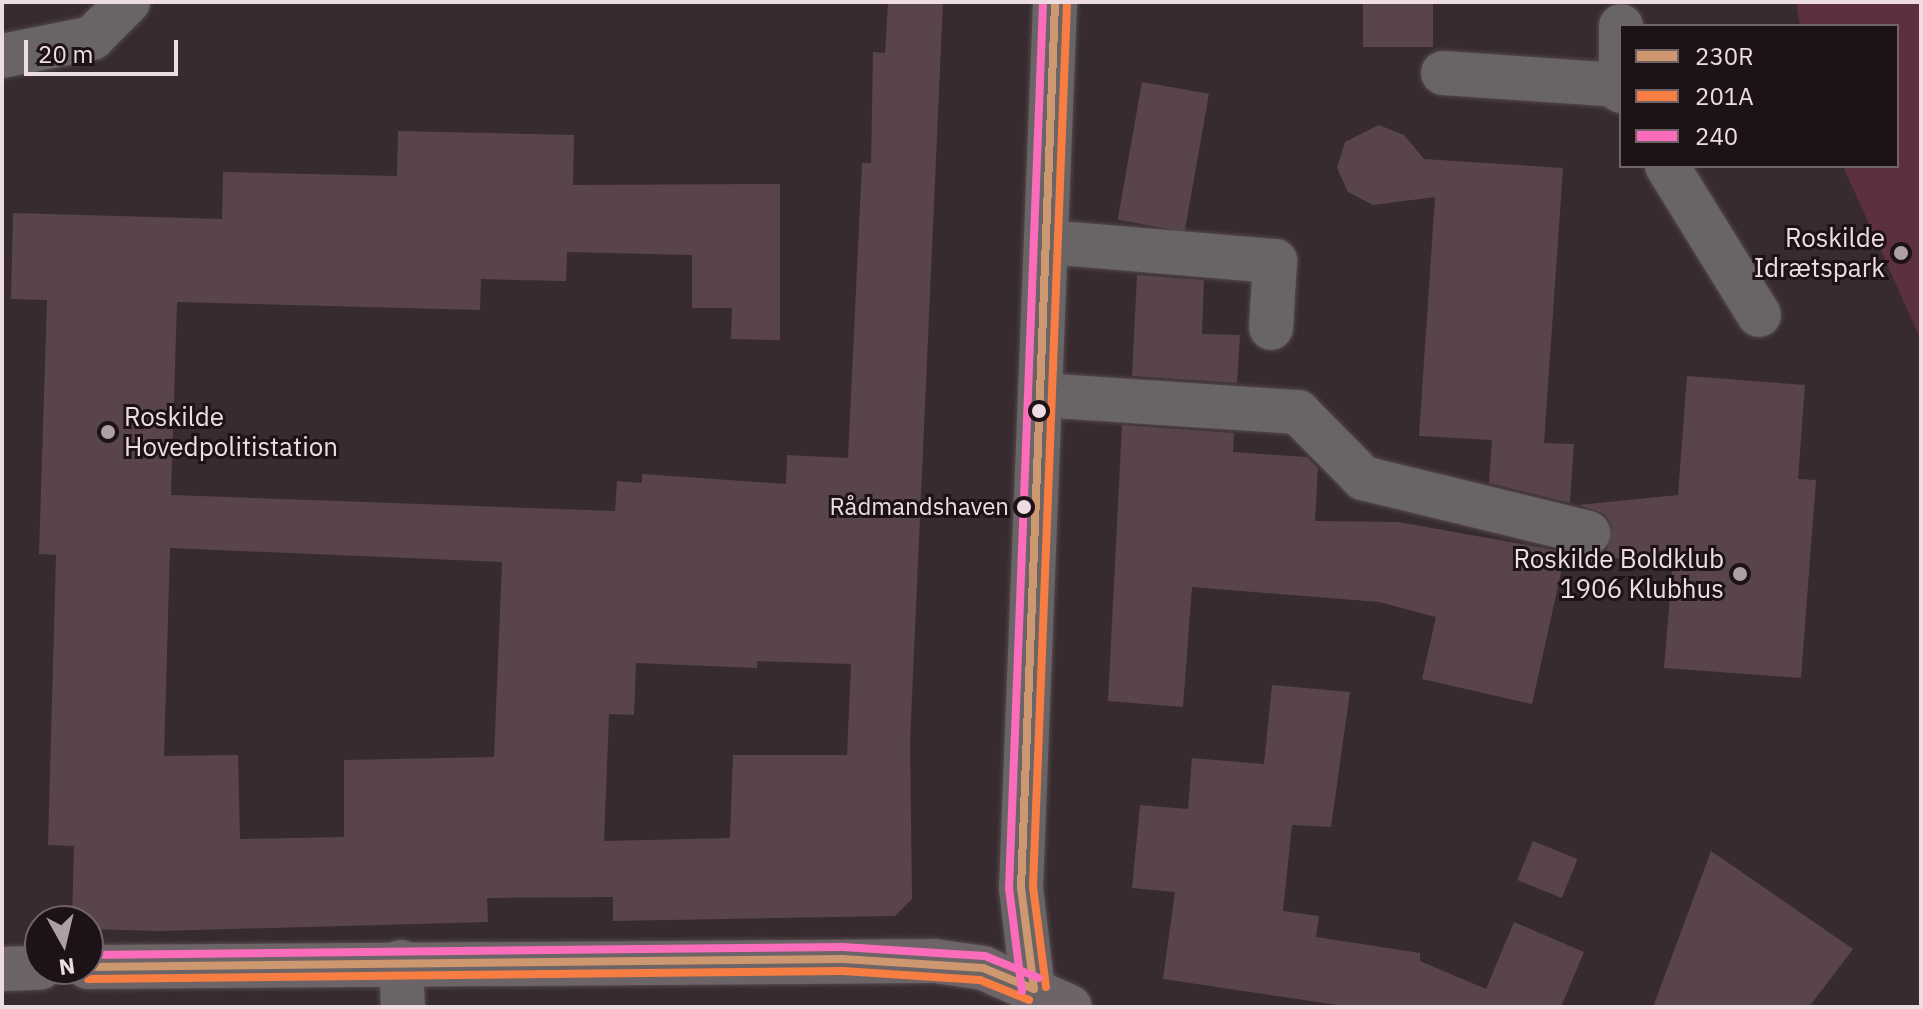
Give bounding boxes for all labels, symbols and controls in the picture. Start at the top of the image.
scale bar [28,24,182,74]
legend [1619,24,1899,168]
text: 20 m [38,38,93,70]
text: 230R [1695,40,1754,72]
text: 201A [1695,80,1754,112]
text: 240 [1695,120,1738,152]
place label: Roskilde Idrætspark [1754,222,1885,284]
marker: Roskilde Idrætspark [1892,244,1910,262]
place label: Roskilde Hovedpolitistation [124,401,338,462]
unlabelled marker [1031,403,1047,419]
marker: Roskilde Hovedpolitistation [99,423,117,441]
place label: Rådmandshaven [829,493,1009,521]
marker: Rådmandshaven [1016,499,1032,515]
place label: Roskilde Boldklub 1906 Klubhus [1513,543,1724,604]
marker: Roskilde Boldklub 1906 Klubhus [1731,565,1749,583]
north arrow [24,905,104,985]
text: N [57,952,77,983]

